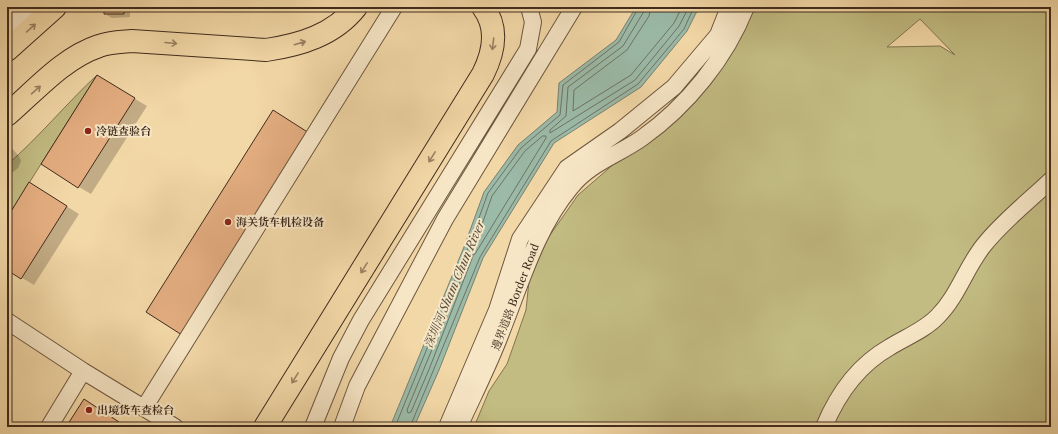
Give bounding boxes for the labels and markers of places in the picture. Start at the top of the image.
place label: 冷链查验台 [96,124,151,138]
marker: 冷链查验台 [83,126,93,136]
place label: 海关货车机检设备 [236,215,325,229]
marker: 海关货车机检设备 [223,217,233,227]
place label: 出境货车查检台 [97,403,174,417]
marker: 出境货车查检台 [84,405,94,415]

